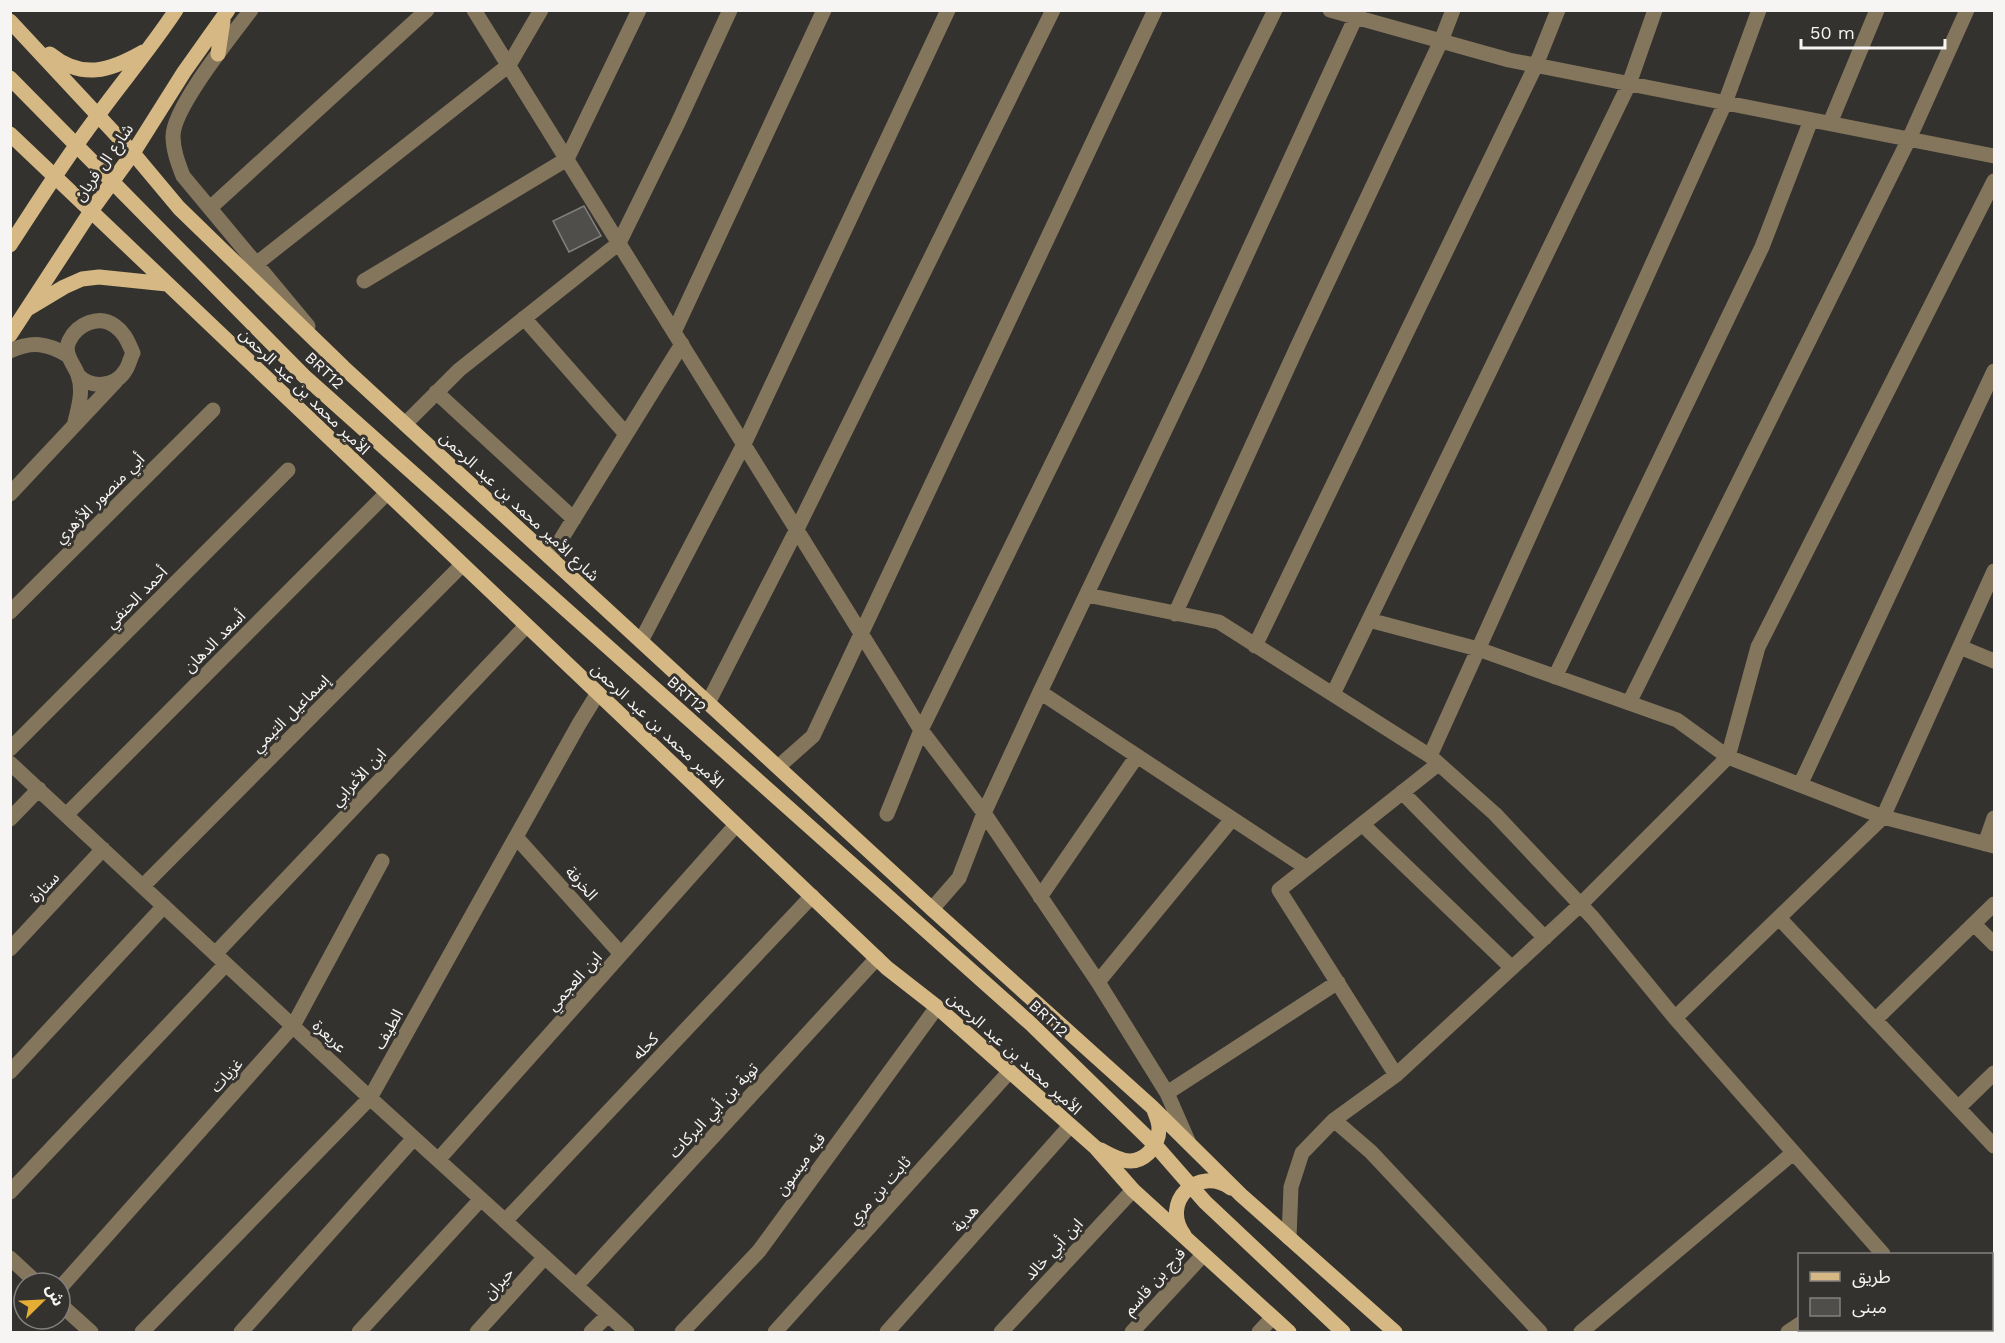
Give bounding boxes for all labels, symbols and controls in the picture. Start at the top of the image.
scale bar [1801,12,1945,50]
text: 50 m [1810,22,1855,43]
street label: شارع ال فريان [70,120,140,206]
street label: الأمير محمد بن عبد الرحمن [235,324,374,459]
street label: BRT12 [301,348,348,393]
street label: شارع الأمير محمد بن عبد الرحمن [434,428,603,587]
street label: أبي منصور الأزهري [50,449,150,549]
street label: أحمد الحنفي [101,562,173,634]
street label: أسعد الدهان [179,606,249,676]
street label: الأمير محمد بن عبد الرحمن [588,659,728,792]
street label: إسماعيل التيمي [247,670,336,758]
street label: BRT12 [663,672,710,717]
street label: ابن الأعرابي [327,744,392,812]
street label: الخرفة [562,863,602,904]
street label: ستارة [26,868,63,907]
street label: ابن العجمي [543,948,608,1017]
street label: الأمير محمد بن عبد الرحمن [944,988,1086,1119]
street label: BRT12 [1025,996,1072,1041]
street label: الطيف [370,1006,407,1053]
street label: عريعرة [309,1016,350,1057]
street label: كحله [628,1029,663,1064]
street label: غزيات [206,1054,247,1096]
street label: توبة بن أبي البركات [664,1059,764,1164]
street label: قبه ميسون [771,1129,829,1199]
street label: ثابت بن مري [844,1152,917,1230]
street label: هدية [948,1201,983,1236]
street label: ابن أبي خالد [1020,1215,1089,1286]
street label: فرج بن قاسم [1119,1244,1192,1321]
legend [1798,1253,1993,1331]
street label: حيران [479,1264,518,1303]
text: طريق [1852,1266,1891,1288]
north arrow [12,1271,72,1331]
text: ش [42,1281,68,1309]
text: مبنى [1852,1296,1887,1318]

